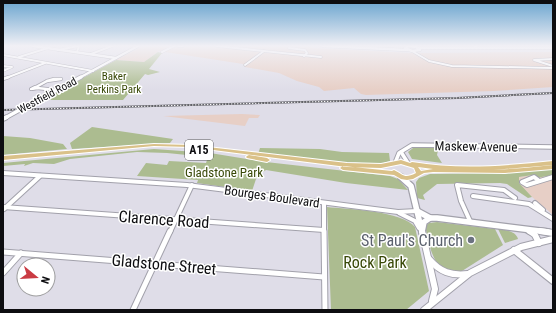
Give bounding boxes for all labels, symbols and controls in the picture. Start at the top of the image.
park label: Baker Perkins Park [87,70,141,96]
street label: Westfield Road [16,74,79,116]
street label: Maskew Avenue [435,138,517,155]
road number: A15 [185,140,213,160]
park label: Gladstone Park [185,165,263,180]
street label: Bourges Boulevard [223,182,321,211]
street label: Clarence Road [118,207,210,232]
place label: St Paul's Church [361,231,463,250]
marker: St Paul's Church [466,235,476,245]
street label: Gladstone Street [111,250,217,279]
park label: Rock Park [343,253,407,272]
north arrow [16,257,56,297]
text: N [38,275,52,285]

